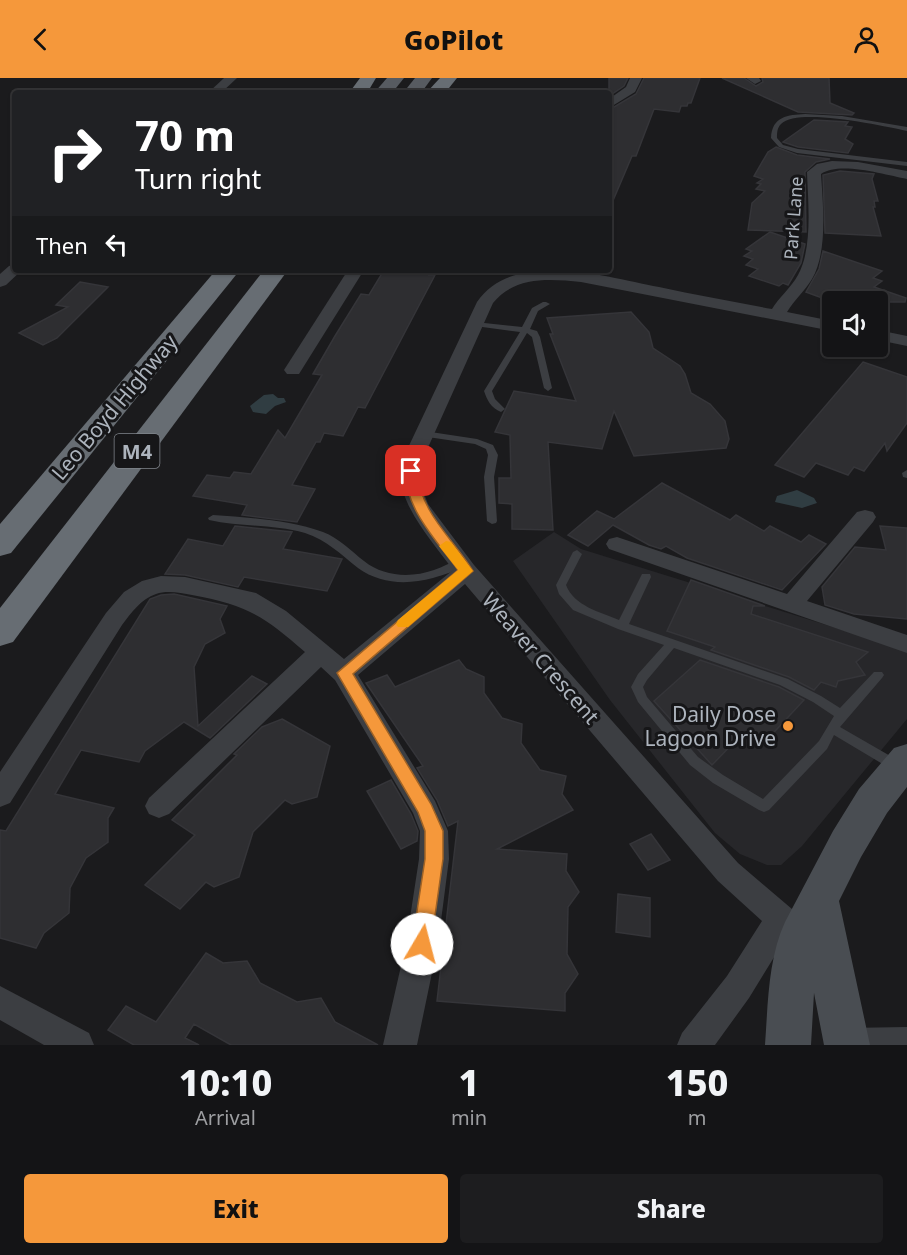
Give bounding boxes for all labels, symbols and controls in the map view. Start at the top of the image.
text: GoPilot [404,21,503,58]
icon: back [24,23,57,56]
icon: person [850,23,883,56]
text: 70 m [135,106,235,163]
icon: right [36,114,114,192]
text: Turn right [135,160,261,197]
street label: Park Lane [778,175,808,261]
icon: left [100,228,133,261]
text: Then [36,230,88,260]
map controls [822,291,888,357]
button: sound [822,291,888,357]
street label: Leo Boyd Highway [45,328,183,486]
road number: M4 [114,434,160,468]
pin [385,445,436,496]
icon: arrive [394,454,427,487]
street label: Weaver Crescent [476,586,606,730]
place label: Daily Dose Lagoon Drive [645,700,776,752]
marker: Daily Dose Lagoon Drive [781,719,795,733]
position arrow [390,912,454,976]
text: 10:10 [179,1058,272,1107]
text: 1 [459,1058,479,1107]
text: 150 [666,1058,728,1107]
text: Arrival [195,1104,256,1131]
text: min [451,1104,487,1131]
text: m [688,1104,706,1131]
button: Exit [24,1174,448,1243]
button: Share [460,1174,883,1243]

